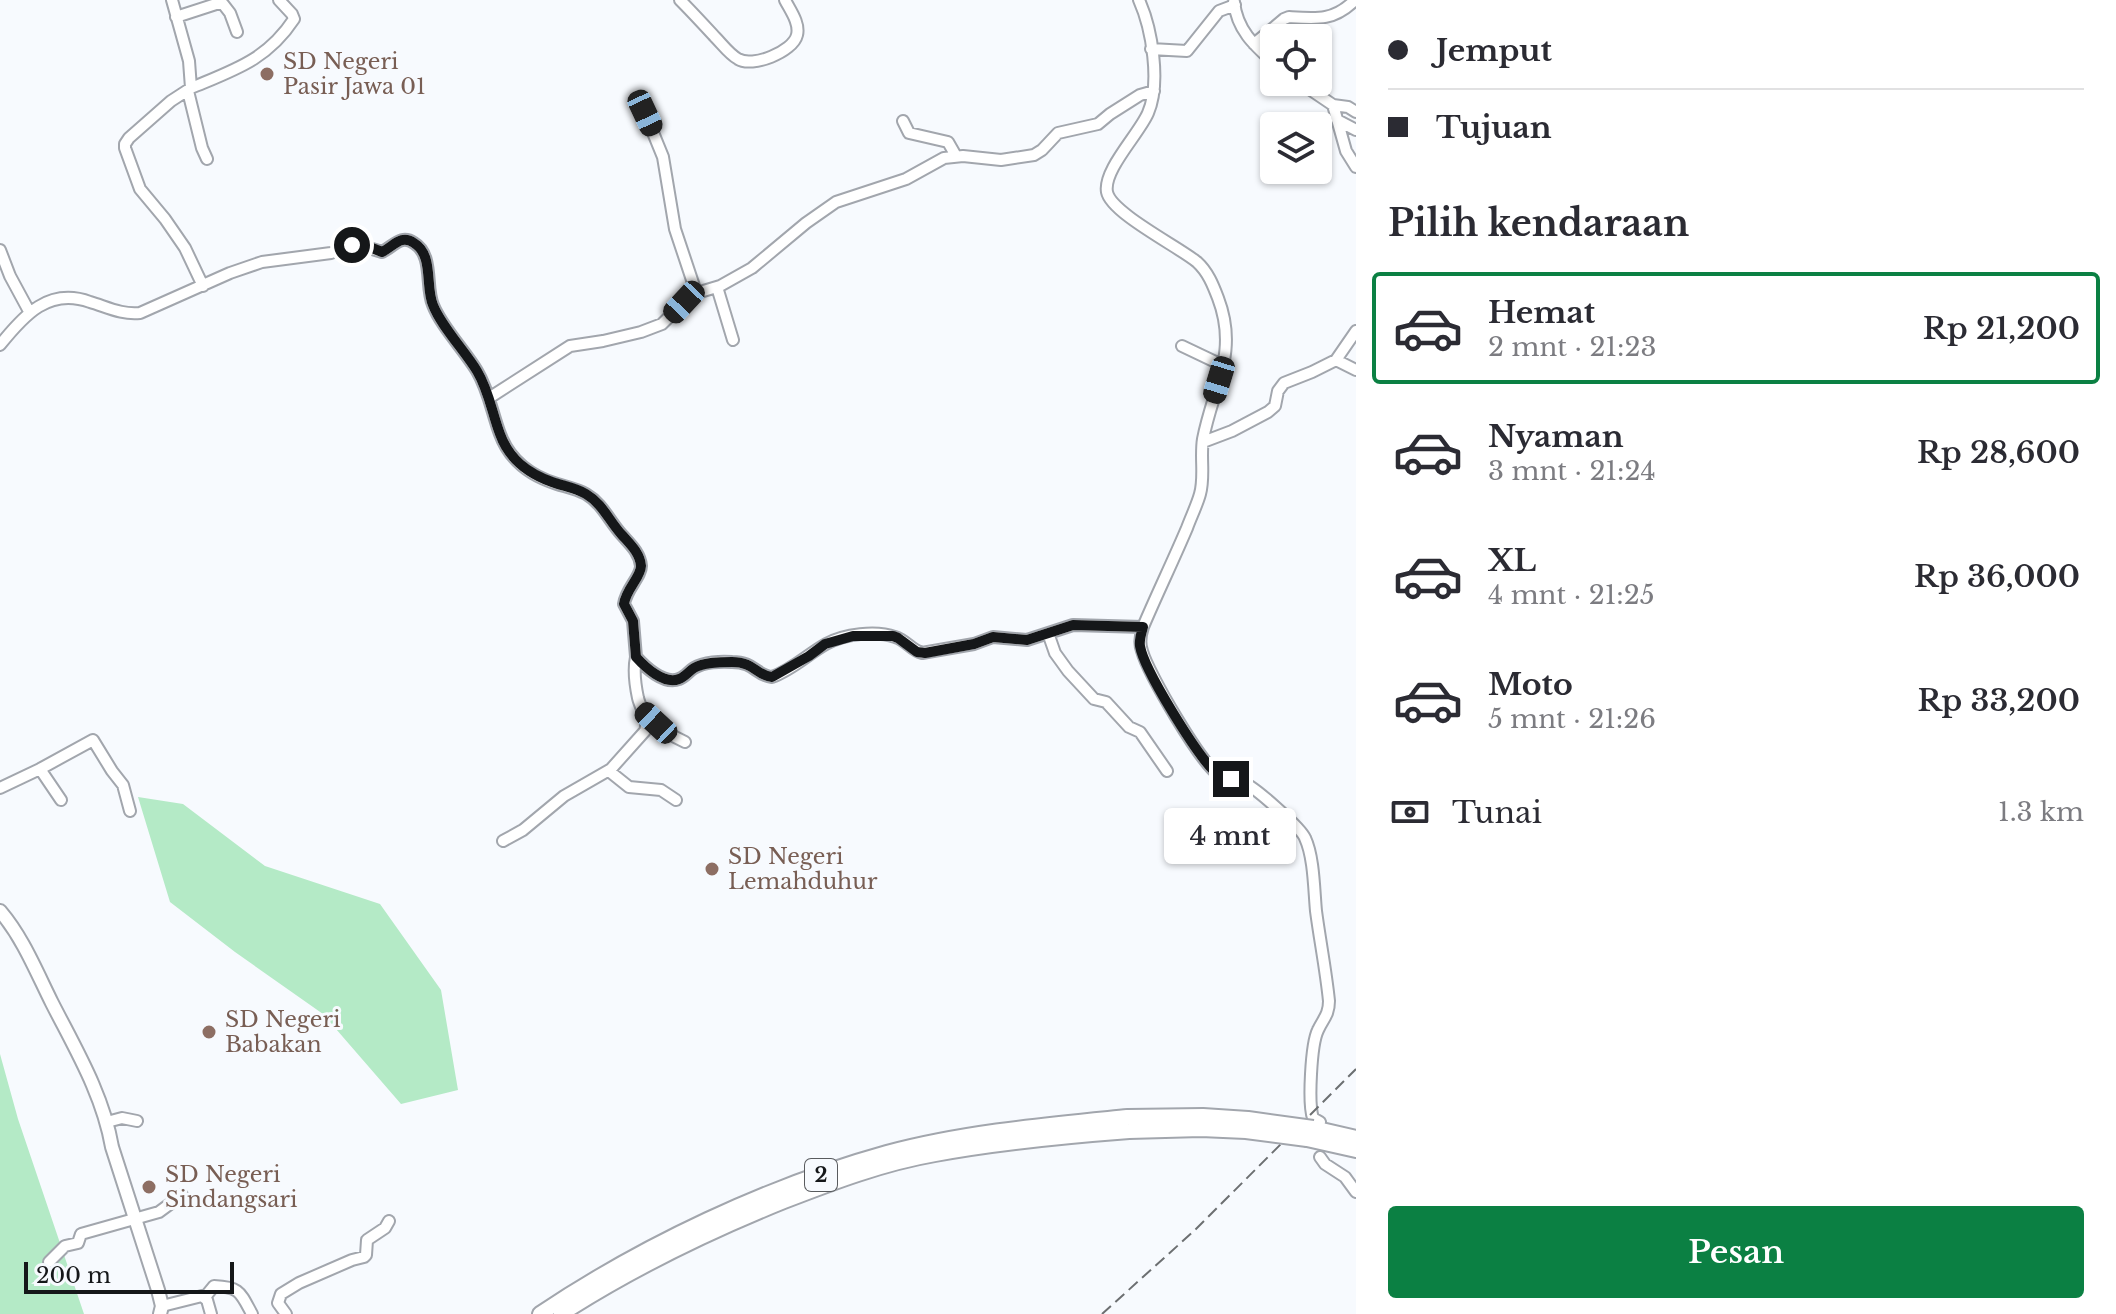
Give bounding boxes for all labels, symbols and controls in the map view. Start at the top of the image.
map controls [1260,24,1332,184]
button: locate [1260,24,1332,96]
text: Jemput [1436,32,1552,69]
place label: SD Negeri Pasir Jawa 01 [283,48,426,100]
marker: SD Negeri Pasir Jawa 01 [258,65,276,83]
car [624,86,666,140]
text: Tujuan [1436,109,1552,146]
button: layers [1260,112,1332,184]
text: Pilih kendaraan [1388,201,1689,246]
route start [334,227,370,263]
car [659,276,709,328]
icon: car [1392,292,1464,364]
text: Hemat [1488,294,1595,331]
text: Rp 21,200 [1923,310,2080,347]
text: 2 mnt · 21:23 [1488,331,1657,363]
car [1201,354,1237,406]
icon: car [1392,416,1464,488]
text: Nyaman [1488,418,1624,455]
text: Rp 28,600 [1917,434,2080,471]
text: 3 mnt · 21:24 [1488,455,1656,487]
icon: car [1392,540,1464,612]
text: XL [1488,542,1536,579]
text: Rp 36,000 [1914,558,2080,595]
text: 4 mnt · 21:25 [1488,579,1654,611]
icon: car [1392,664,1464,736]
text: Moto [1488,666,1573,703]
text: Rp 33,200 [1917,682,2080,719]
car [630,698,682,748]
text: 5 mnt · 21:26 [1488,703,1656,735]
route end [1213,761,1249,797]
icon: cash [1388,790,1432,834]
text: Tunai [1452,794,1542,831]
text: 1.3 km [1998,796,2084,828]
callout: 4 mnt [1165,807,1297,863]
text: 4 mnt [1190,820,1270,852]
place label: SD Negeri Lemahduhur [728,843,878,895]
marker: SD Negeri Lemahduhur [703,860,721,878]
place label: SD Negeri Babakan [225,1006,341,1058]
marker: SD Negeri Babakan [200,1023,218,1041]
road number: 2 [805,1159,837,1191]
place label: SD Negeri Sindangsari [165,1161,298,1213]
marker: SD Negeri Sindangsari [140,1178,158,1196]
button: Pesan [1388,1206,2084,1298]
scale bar [24,1258,234,1294]
text: 200 m [36,1262,111,1289]

